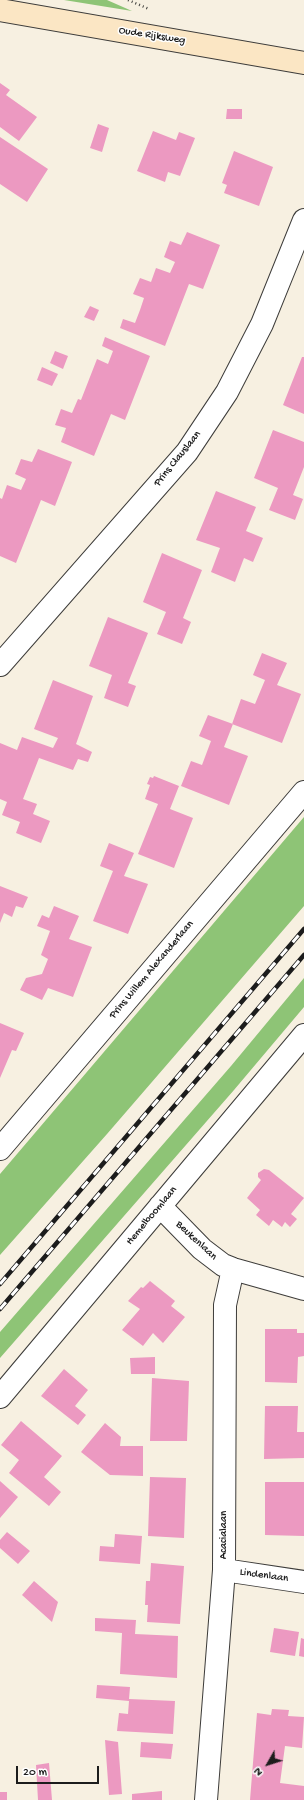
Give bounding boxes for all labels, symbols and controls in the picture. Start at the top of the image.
street label: Oude Rijksweg [118,24,186,48]
street label: Prins Clauslaan [152,429,204,489]
street label: Prins Willem Alexanderlaan [107,918,197,1022]
street label: Hemelboomlaan [124,1184,180,1248]
street label: Beukenlaan [172,1218,220,1264]
street label: Acacialaan [217,1511,231,1559]
street label: Lindenlaan [239,1566,289,1586]
north arrow [248,1744,288,1784]
scale bar [18,1758,101,1784]
text: N [252,1765,266,1778]
text: 20 m [23,1766,47,1780]

